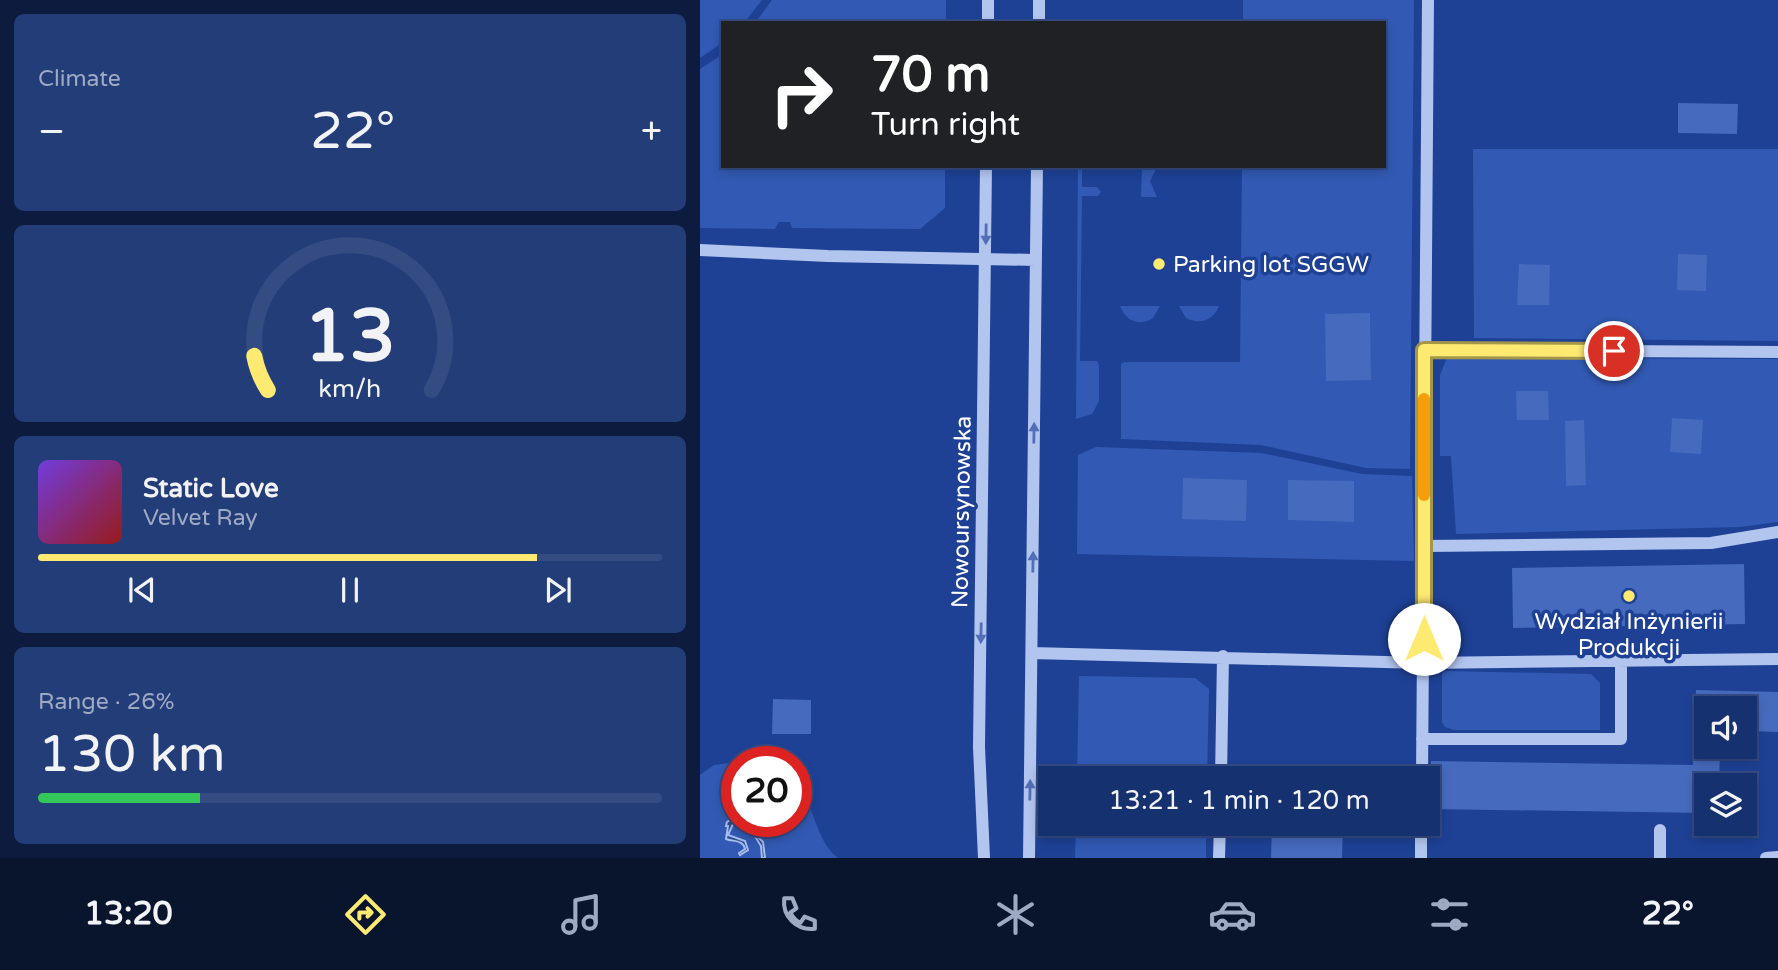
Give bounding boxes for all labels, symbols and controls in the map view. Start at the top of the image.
text: 70 m [871,46,990,105]
icon: right [756,49,847,140]
text: Climate [38,65,121,93]
text: 22° [310,100,395,163]
text: Turn right [871,106,1020,144]
text: − [38,109,65,155]
text: + [641,109,662,155]
one-way arrow [980,224,991,246]
place label: Parking lot SGGW [1173,251,1369,279]
marker: Parking lot SGGW [1151,256,1167,272]
text: 13 [304,293,396,381]
pin [1584,321,1644,381]
icon: arrive [1595,332,1633,370]
text: km/h [319,373,381,403]
street label: Nowoursynowska [946,416,978,608]
one-way arrow [1028,422,1040,444]
text: Static Love [143,473,279,504]
text: Velvet Ray [143,504,258,532]
one-way arrow [1027,551,1038,573]
icon: previous [123,571,161,609]
icon: pause [331,571,369,609]
icon: next [539,571,577,609]
marker: Wydział Inżynierii Produkcji [1621,588,1637,604]
position arrow [1387,602,1461,676]
place label: Wydział Inżynierii Produkcji [1535,608,1723,662]
one-way arrow [975,623,986,645]
text: Range · 26% [38,688,174,716]
map controls [1694,696,1757,836]
button: sound [1694,696,1757,759]
text: 130 km [38,723,226,786]
speed limit sign: 20 [721,746,812,837]
button: layers [1694,773,1757,836]
one-way arrow [1025,779,1036,801]
text: 13:21 · 1 min · 120 m [1108,785,1370,816]
icon: directions [341,890,390,939]
icon: music [557,890,606,939]
icon: phone [774,890,823,939]
icon: climate [991,890,1040,939]
icon: car [1208,890,1257,939]
icon: filters [1425,890,1474,939]
text: 13:20 [84,895,173,933]
text: 22° [1642,895,1694,933]

